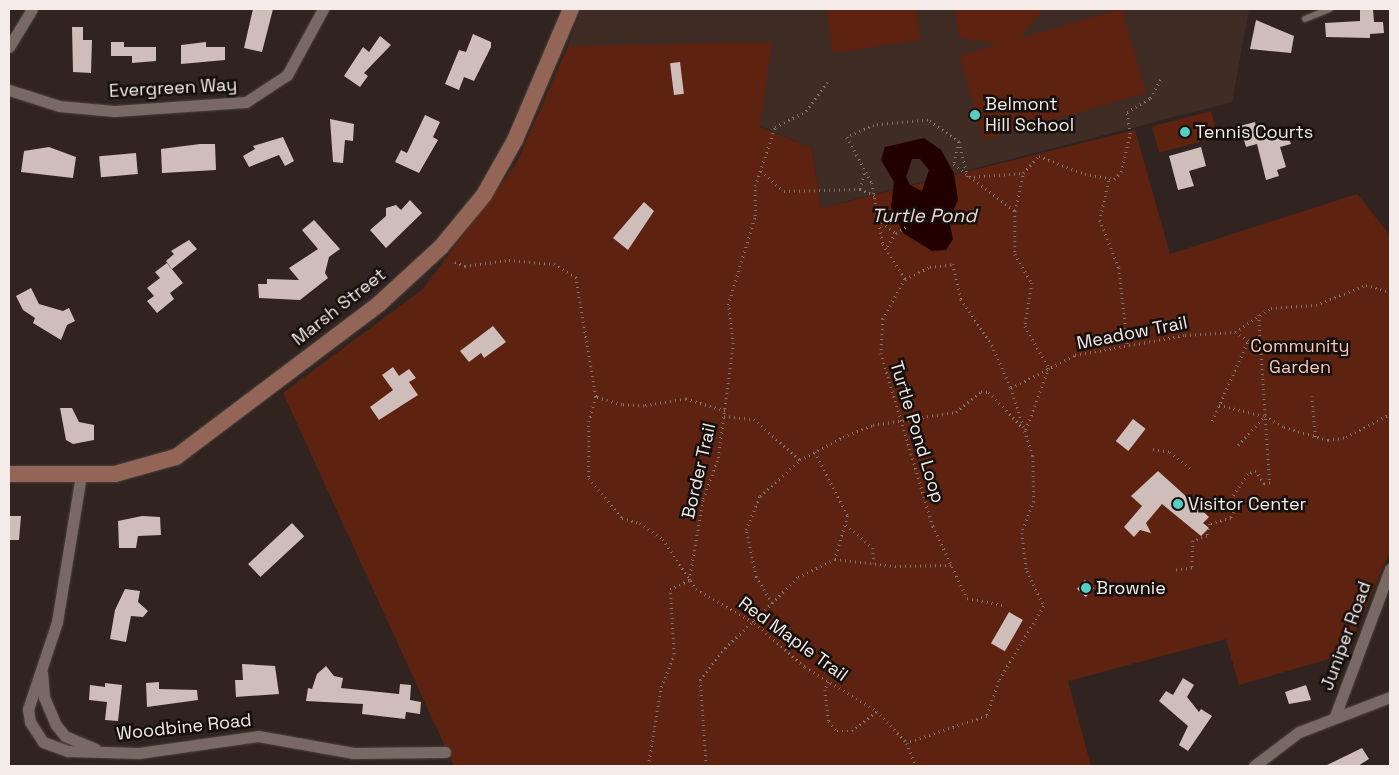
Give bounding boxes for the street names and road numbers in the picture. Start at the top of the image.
street label: Evergreen Way [108,74,238,102]
street label: Marsh Street [288,264,390,350]
street label: Meadow Trail [1075,312,1189,354]
street label: Turtle Pond Loop [885,358,949,506]
street label: Border Trail [677,421,721,521]
street label: Juniper Road [1316,578,1376,694]
street label: Red Maple Trail [734,592,852,686]
street label: Woodbine Road [115,709,253,745]

